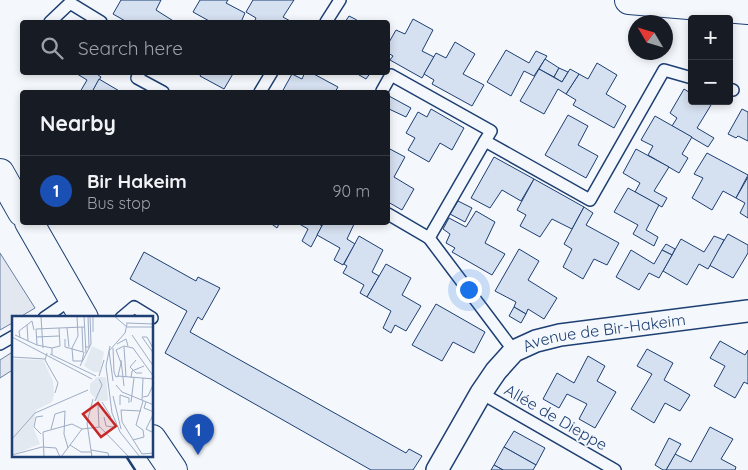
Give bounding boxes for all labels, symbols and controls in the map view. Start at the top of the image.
north arrow [628,15,673,60]
map controls [688,15,733,105]
button: + [688,15,733,60]
search box [20,20,390,75]
icon: search [38,34,66,62]
text: Search here [78,36,183,60]
button: − [688,60,733,105]
text: Nearby [40,110,116,136]
text: Bir Hakeim [87,169,187,193]
text: 1 [53,181,59,201]
text: 90 m [333,181,370,201]
text: Bus stop [87,193,151,213]
your location [456,277,482,303]
street label: Avenue de Bir-Hakeim [519,309,687,356]
inset map [12,316,154,458]
street label: Allée de Dieppe [501,379,611,455]
pin: 1 [182,414,214,455]

